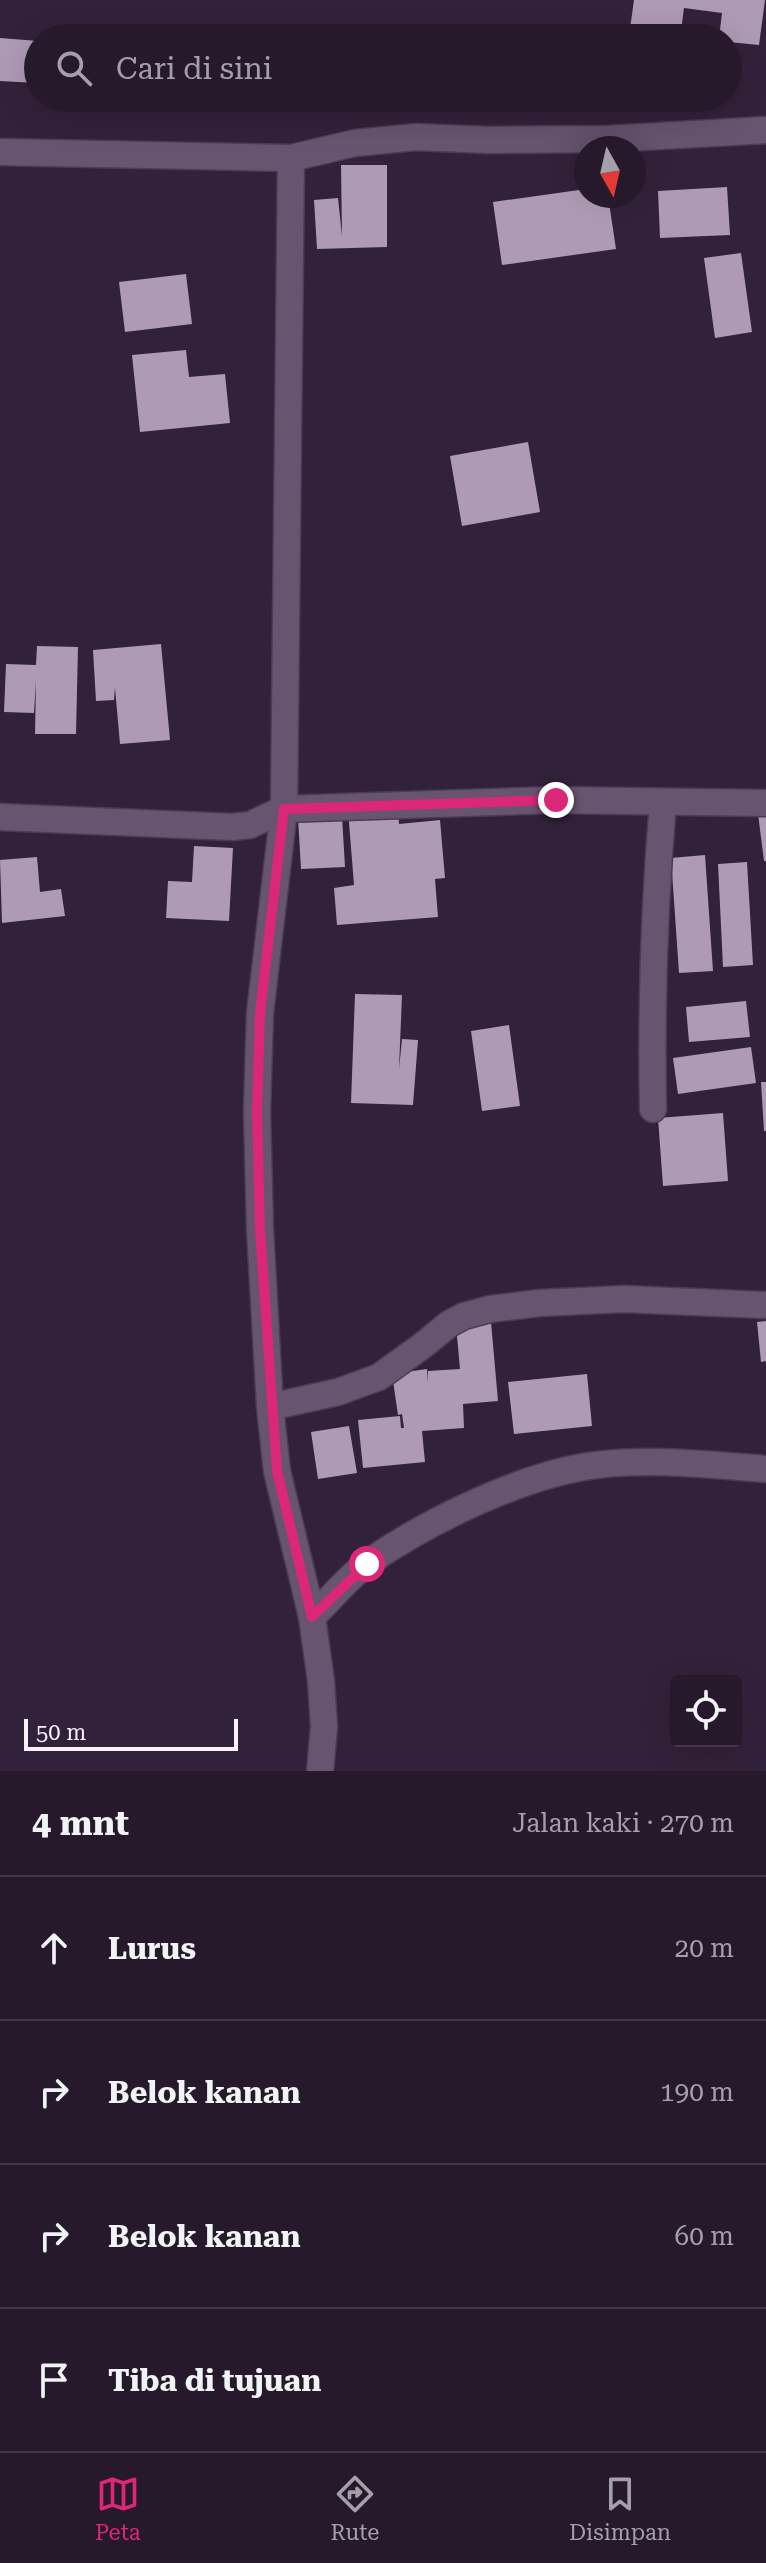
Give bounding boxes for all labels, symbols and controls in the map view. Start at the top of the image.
search box [24,24,742,112]
icon: search [52,46,96,90]
text: Cari di sini [116,51,272,86]
north arrow [574,136,646,208]
route end [538,782,574,818]
route start [349,1546,385,1582]
map controls [670,1675,742,1747]
button: locate [670,1675,742,1747]
scale bar [24,1715,238,1751]
text: 50 m [36,1720,86,1745]
text: 4 mnt [32,1803,129,1843]
text: Jalan kaki · 270 m [512,1808,734,1838]
icon: ahead [32,1926,76,1970]
text: Lurus [108,1931,196,1966]
text: 20 m [675,1933,734,1963]
icon: right [32,2070,76,2114]
text: Belok kanan [108,2075,301,2110]
text: 190 m [660,2077,734,2107]
icon: right [32,2214,76,2258]
text: Belok kanan [108,2219,301,2254]
text: 60 m [675,2221,734,2251]
icon: arrive [32,2358,76,2402]
text: Tiba di tujuan [108,2363,321,2398]
tab: Peta [95,2472,141,2545]
tab: Rute [331,2472,379,2545]
tab: Disimpan [569,2472,671,2545]

